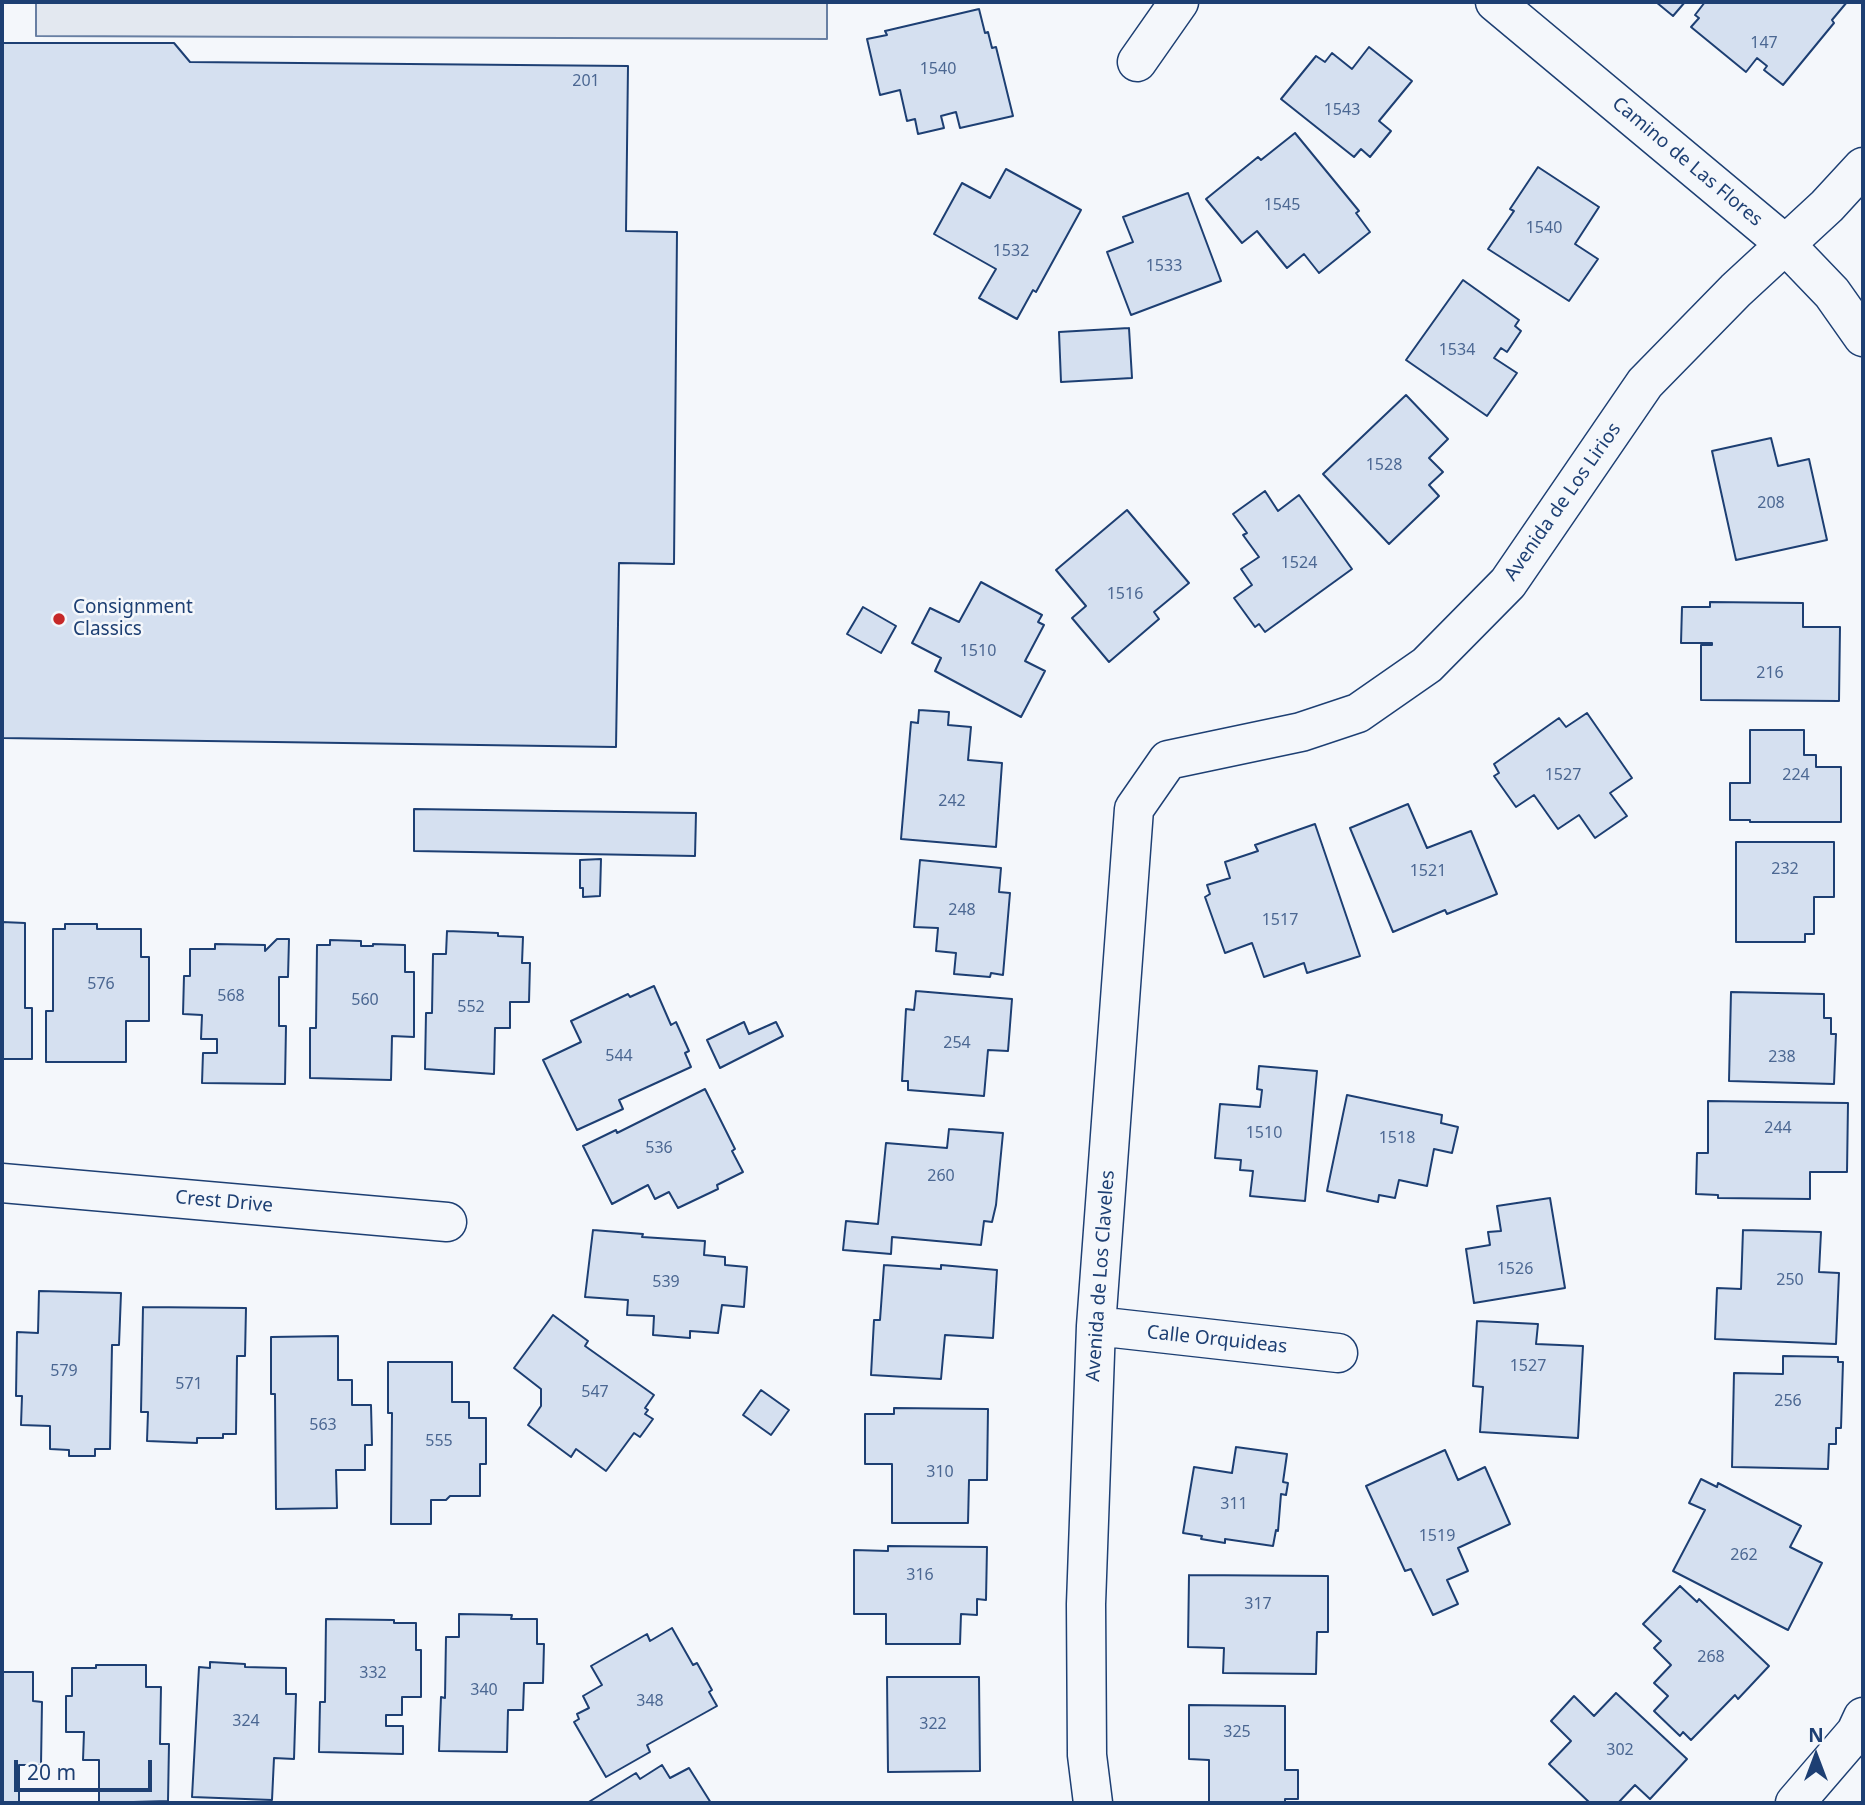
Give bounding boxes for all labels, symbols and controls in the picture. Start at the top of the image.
house number: 147 [1750,33,1778,53]
house number: 1540 [920,59,956,79]
house number: 201 [572,71,600,91]
street label: Camino de Las Flores [1607,93,1767,231]
house number: 1543 [1324,100,1360,120]
house number: 1545 [1264,195,1300,215]
house number: 1540 [1526,218,1562,238]
house number: 1532 [993,241,1029,261]
house number: 1533 [1146,256,1182,276]
house number: 1534 [1439,340,1475,360]
street label: Avenida de Los Lirios [1500,419,1626,585]
house number: 1528 [1366,455,1402,475]
house number: 208 [1757,493,1785,513]
house number: 1524 [1281,553,1317,573]
house number: 1516 [1107,584,1143,604]
place label: Consignment Classics [73,597,193,641]
marker: Consignment Classics [51,611,67,627]
house number: 1510 [960,641,996,661]
house number: 216 [1756,663,1784,683]
house number: 1527 [1545,765,1581,785]
house number: 224 [1782,765,1810,785]
house number: 242 [938,791,966,811]
house number: 232 [1771,859,1799,879]
house number: 1521 [1410,861,1446,881]
house number: 248 [948,900,976,920]
house number: 1517 [1262,910,1298,930]
house number: 576 [87,974,115,994]
house number: 568 [217,986,245,1006]
house number: 560 [351,990,379,1010]
house number: 552 [457,997,485,1017]
house number: 254 [943,1033,971,1053]
house number: 544 [605,1046,633,1066]
house number: 238 [1768,1047,1796,1067]
house number: 244 [1764,1118,1792,1138]
house number: 1510 [1246,1123,1282,1143]
house number: 1518 [1379,1128,1415,1148]
house number: 536 [645,1138,673,1158]
house number: 260 [927,1166,955,1186]
street label: Avenida de Los Claveles [1082,1169,1120,1383]
street label: Crest Drive [174,1186,274,1218]
house number: 1526 [1497,1259,1533,1279]
house number: 250 [1776,1270,1804,1290]
house number: 539 [652,1272,680,1292]
street label: Calle Orquideas [1146,1321,1288,1359]
house number: 1527 [1510,1356,1546,1376]
house number: 579 [50,1361,78,1381]
house number: 571 [175,1374,203,1394]
house number: 547 [581,1382,609,1402]
house number: 256 [1774,1391,1802,1411]
house number: 563 [309,1415,337,1435]
house number: 555 [425,1431,453,1451]
house number: 310 [926,1462,954,1482]
house number: 311 [1220,1494,1248,1514]
house number: 1519 [1419,1526,1455,1546]
house number: 262 [1730,1545,1758,1565]
house number: 316 [906,1565,934,1585]
house number: 317 [1244,1594,1272,1614]
house number: 268 [1697,1647,1725,1667]
house number: 332 [359,1663,387,1683]
house number: 340 [470,1680,498,1700]
house number: 348 [636,1691,664,1711]
house number: 324 [232,1711,260,1731]
house number: 322 [919,1714,947,1734]
north arrow [1781,1721,1851,1791]
house number: 325 [1223,1722,1251,1742]
text: N [1808,1722,1824,1748]
house number: 302 [1606,1740,1634,1760]
scale bar [18,1745,156,1789]
text: 20 m [27,1758,76,1786]

